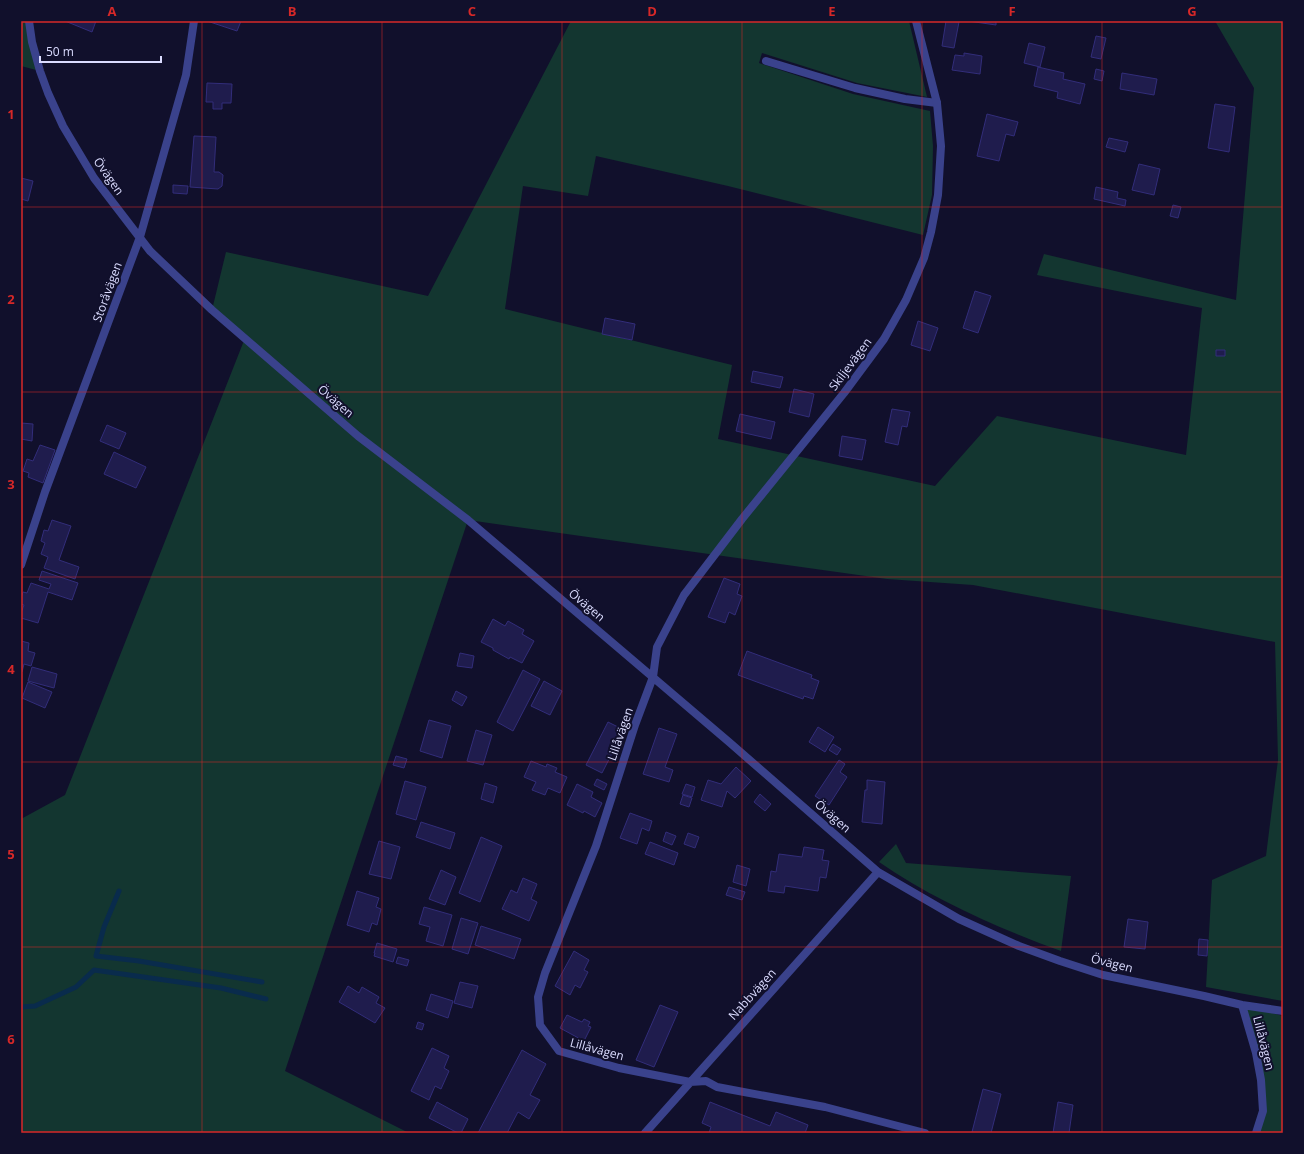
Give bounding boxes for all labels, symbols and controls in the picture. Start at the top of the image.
text: A [108,2,117,20]
text: B [288,2,297,20]
text: C [468,2,476,20]
text: D [647,2,657,20]
text: E [828,2,836,20]
text: F [1008,2,1016,20]
text: G [1187,2,1197,20]
scale bar [40,38,161,64]
text: 50 m [46,43,74,60]
text: 1 [7,105,15,123]
street label: Övägen [90,154,128,198]
street label: Storåvägen [88,260,126,324]
text: 2 [7,290,15,308]
street label: Skiljevägen [825,334,875,394]
street label: Övägen [314,381,358,421]
text: 3 [7,475,15,493]
street label: Övägen [565,585,609,625]
text: 4 [7,660,15,678]
street label: Lillåvägen [603,705,637,763]
street label: Övägen [811,796,855,836]
text: 5 [7,845,15,863]
street label: Övägen [1089,950,1135,976]
street label: Nabbvägen [724,965,780,1023]
street label: Lillåvägen [1249,1014,1279,1072]
text: 6 [7,1030,15,1048]
street label: Lillåvägen [568,1034,626,1064]

